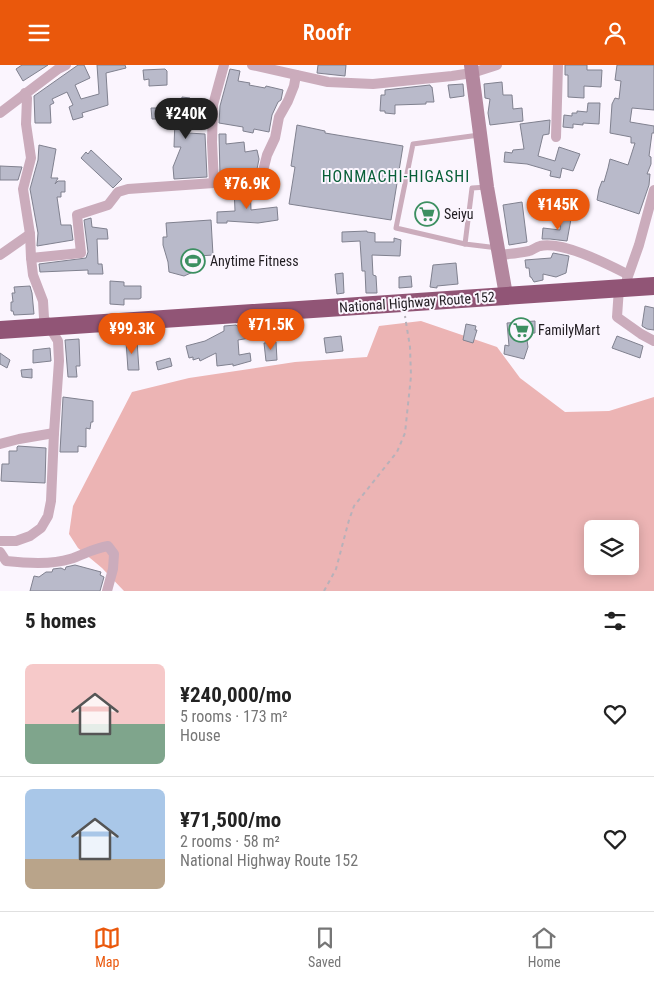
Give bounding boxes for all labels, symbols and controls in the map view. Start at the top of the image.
icon: menu [25,19,53,47]
icon: person [601,19,629,47]
text: Roofr [303,20,351,45]
pin: ¥240K [151,97,221,140]
text: ¥240K [166,104,206,123]
pin: ¥76.9K [206,167,288,210]
district label: HONMACHI-HIGASHI [322,167,470,186]
text: ¥76.9K [224,174,270,193]
pin: ¥145K [523,189,593,231]
text: ¥145K [538,195,578,214]
supermarket icon: Seiyu [414,201,440,227]
place label: Seiyu [444,206,474,222]
sports icon: Anytime Fitness [180,248,206,274]
place label: Anytime Fitness [210,253,299,269]
street label: National Highway Route 152 [339,289,495,315]
pin: ¥71.5K [230,309,312,351]
pin: ¥99.3K [91,313,173,355]
text: ¥71.5K [248,315,294,334]
supermarket icon: FamilyMart [508,317,534,343]
text: ¥99.3K [109,319,155,338]
place label: FamilyMart [538,322,600,338]
map controls [584,520,639,575]
button: layers [584,520,639,575]
icon: filters [601,607,629,635]
text: 5 homes [25,609,96,633]
text: ¥240,000/mo [180,683,292,707]
icon: home [65,684,125,744]
icon: heart [601,700,629,728]
text: 5 rooms · 173 m² [180,707,288,726]
text: House [180,726,220,745]
text: ¥71,500/mo [180,808,281,832]
icon: home [65,809,125,869]
icon: heart [601,825,629,853]
text: 2 rooms · 58 m² [180,832,280,851]
text: National Highway Route 152 [180,851,358,870]
tab: Map [93,924,121,970]
tab: Saved [308,924,341,970]
tab: Home [528,924,561,970]

